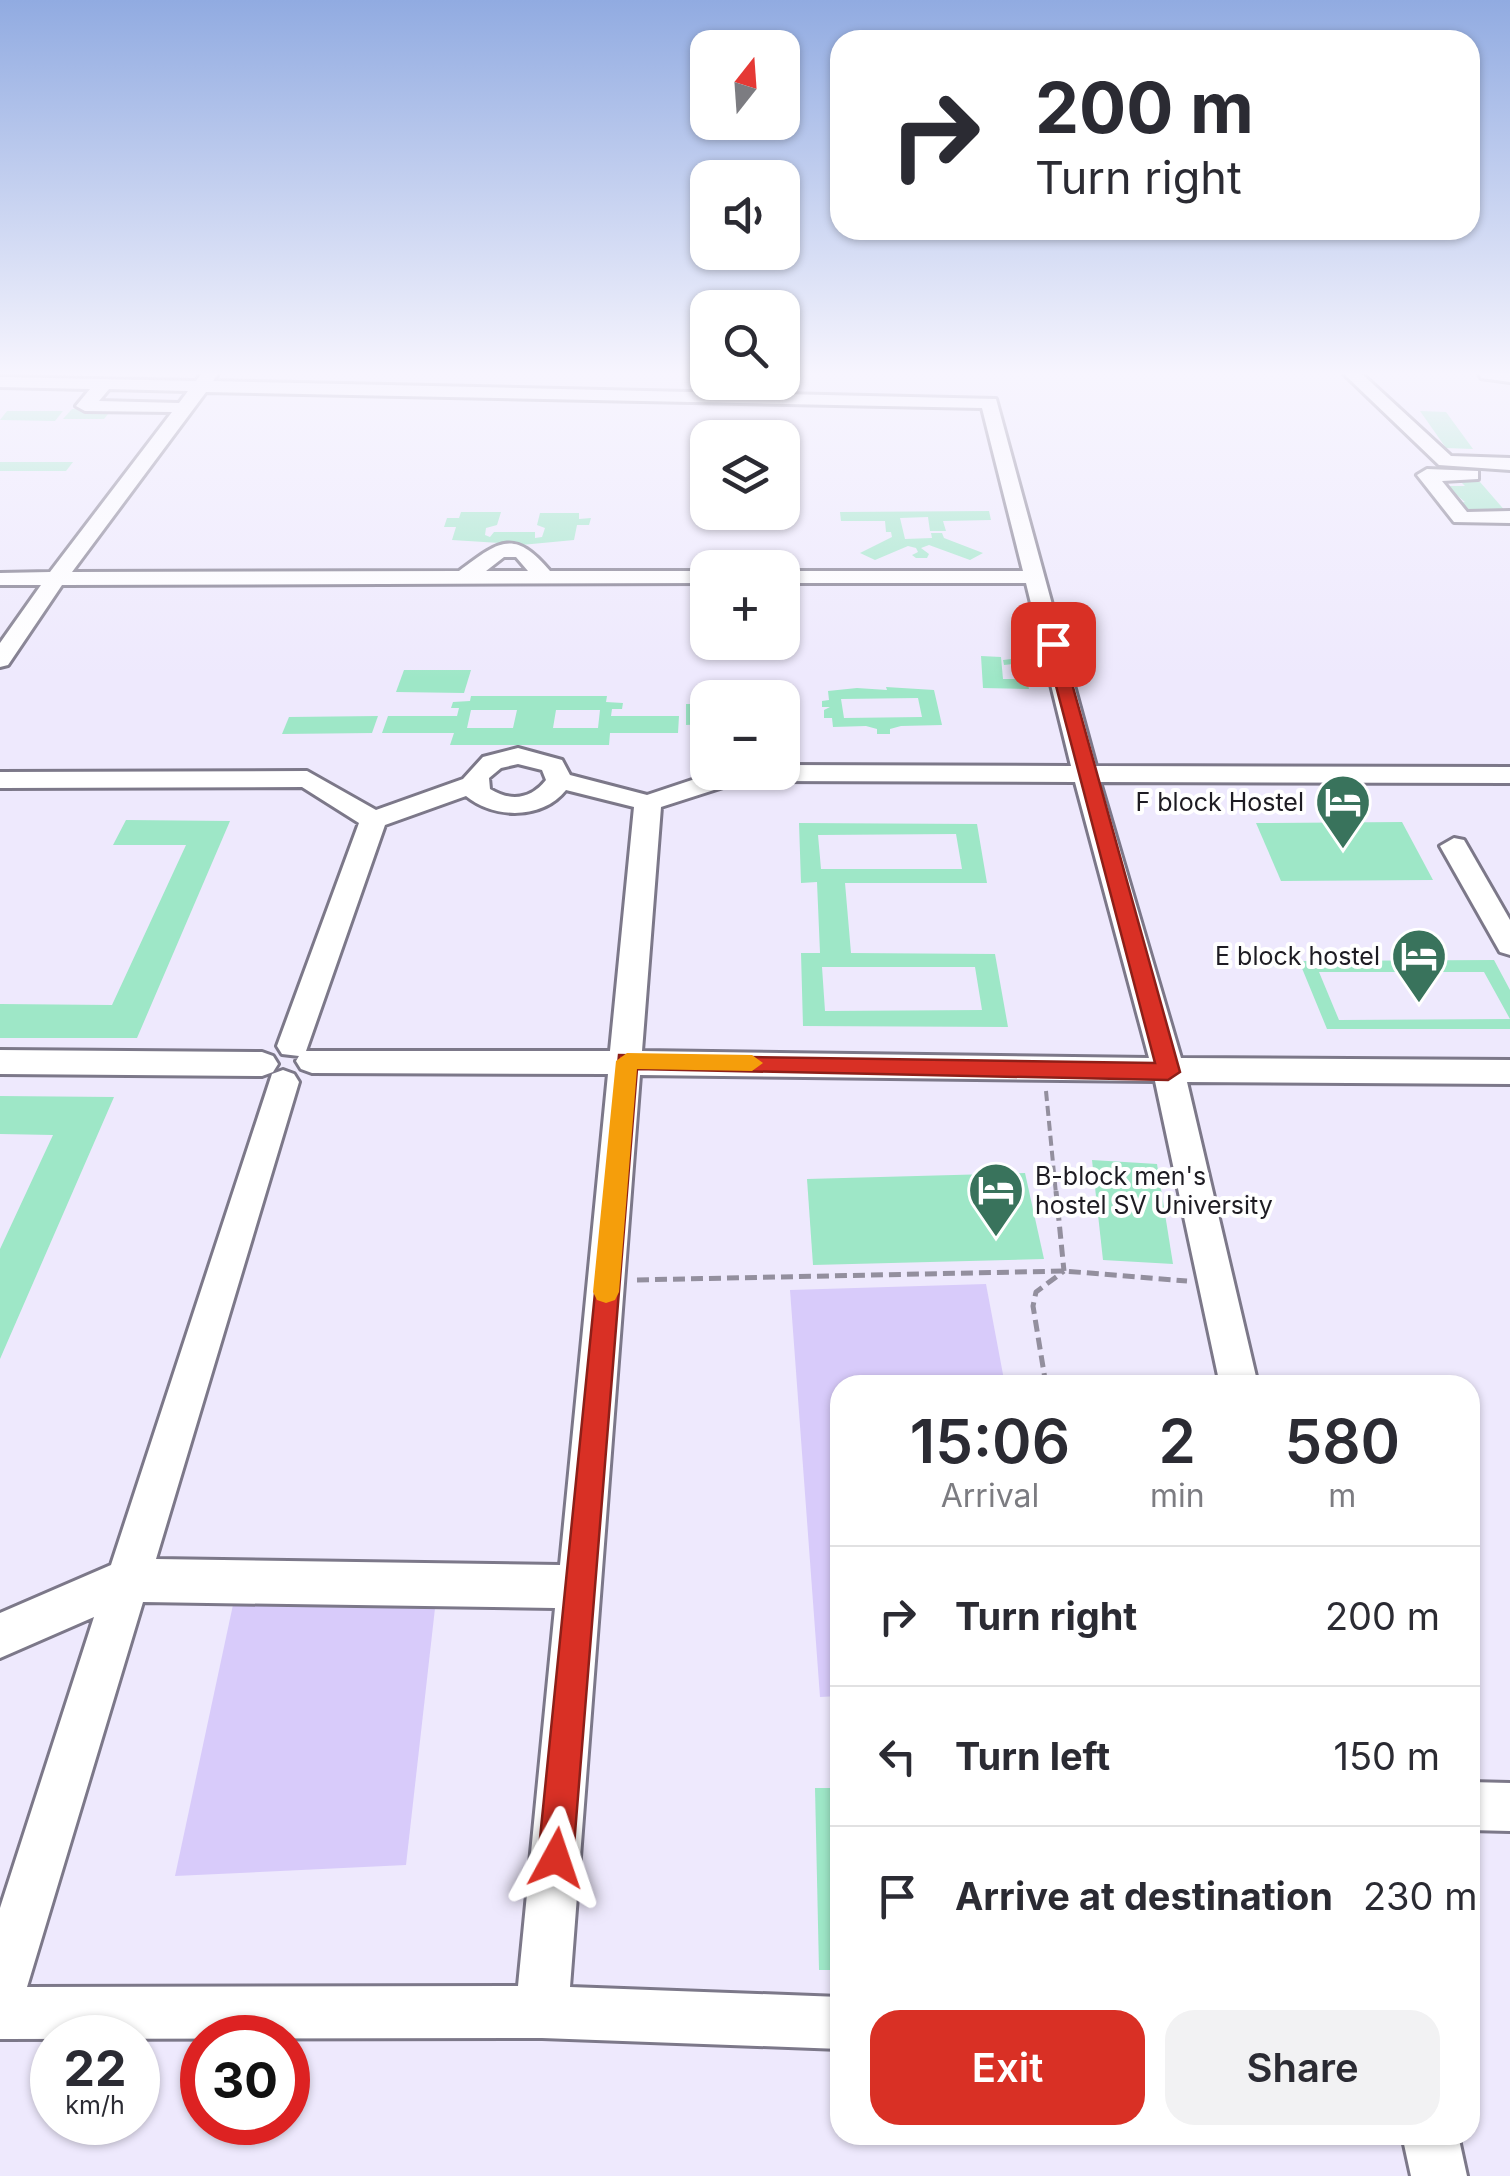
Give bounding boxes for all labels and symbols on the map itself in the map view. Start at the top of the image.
north arrow [690,30,800,140]
pin [1011,602,1096,687]
hotel icon: F block Hostel [1313,772,1373,851]
place label: F block Hostel [1135,787,1304,817]
hotel icon: E block hostel [1389,926,1449,1005]
place label: E block hostel [1215,941,1380,971]
hotel icon: B-block men's hostel SV University [966,1160,1026,1239]
place label: B-block men's hostel SV University [1035,1161,1273,1220]
position arrow [504,1806,608,1910]
speed limit sign: 30 [180,2015,310,2145]

